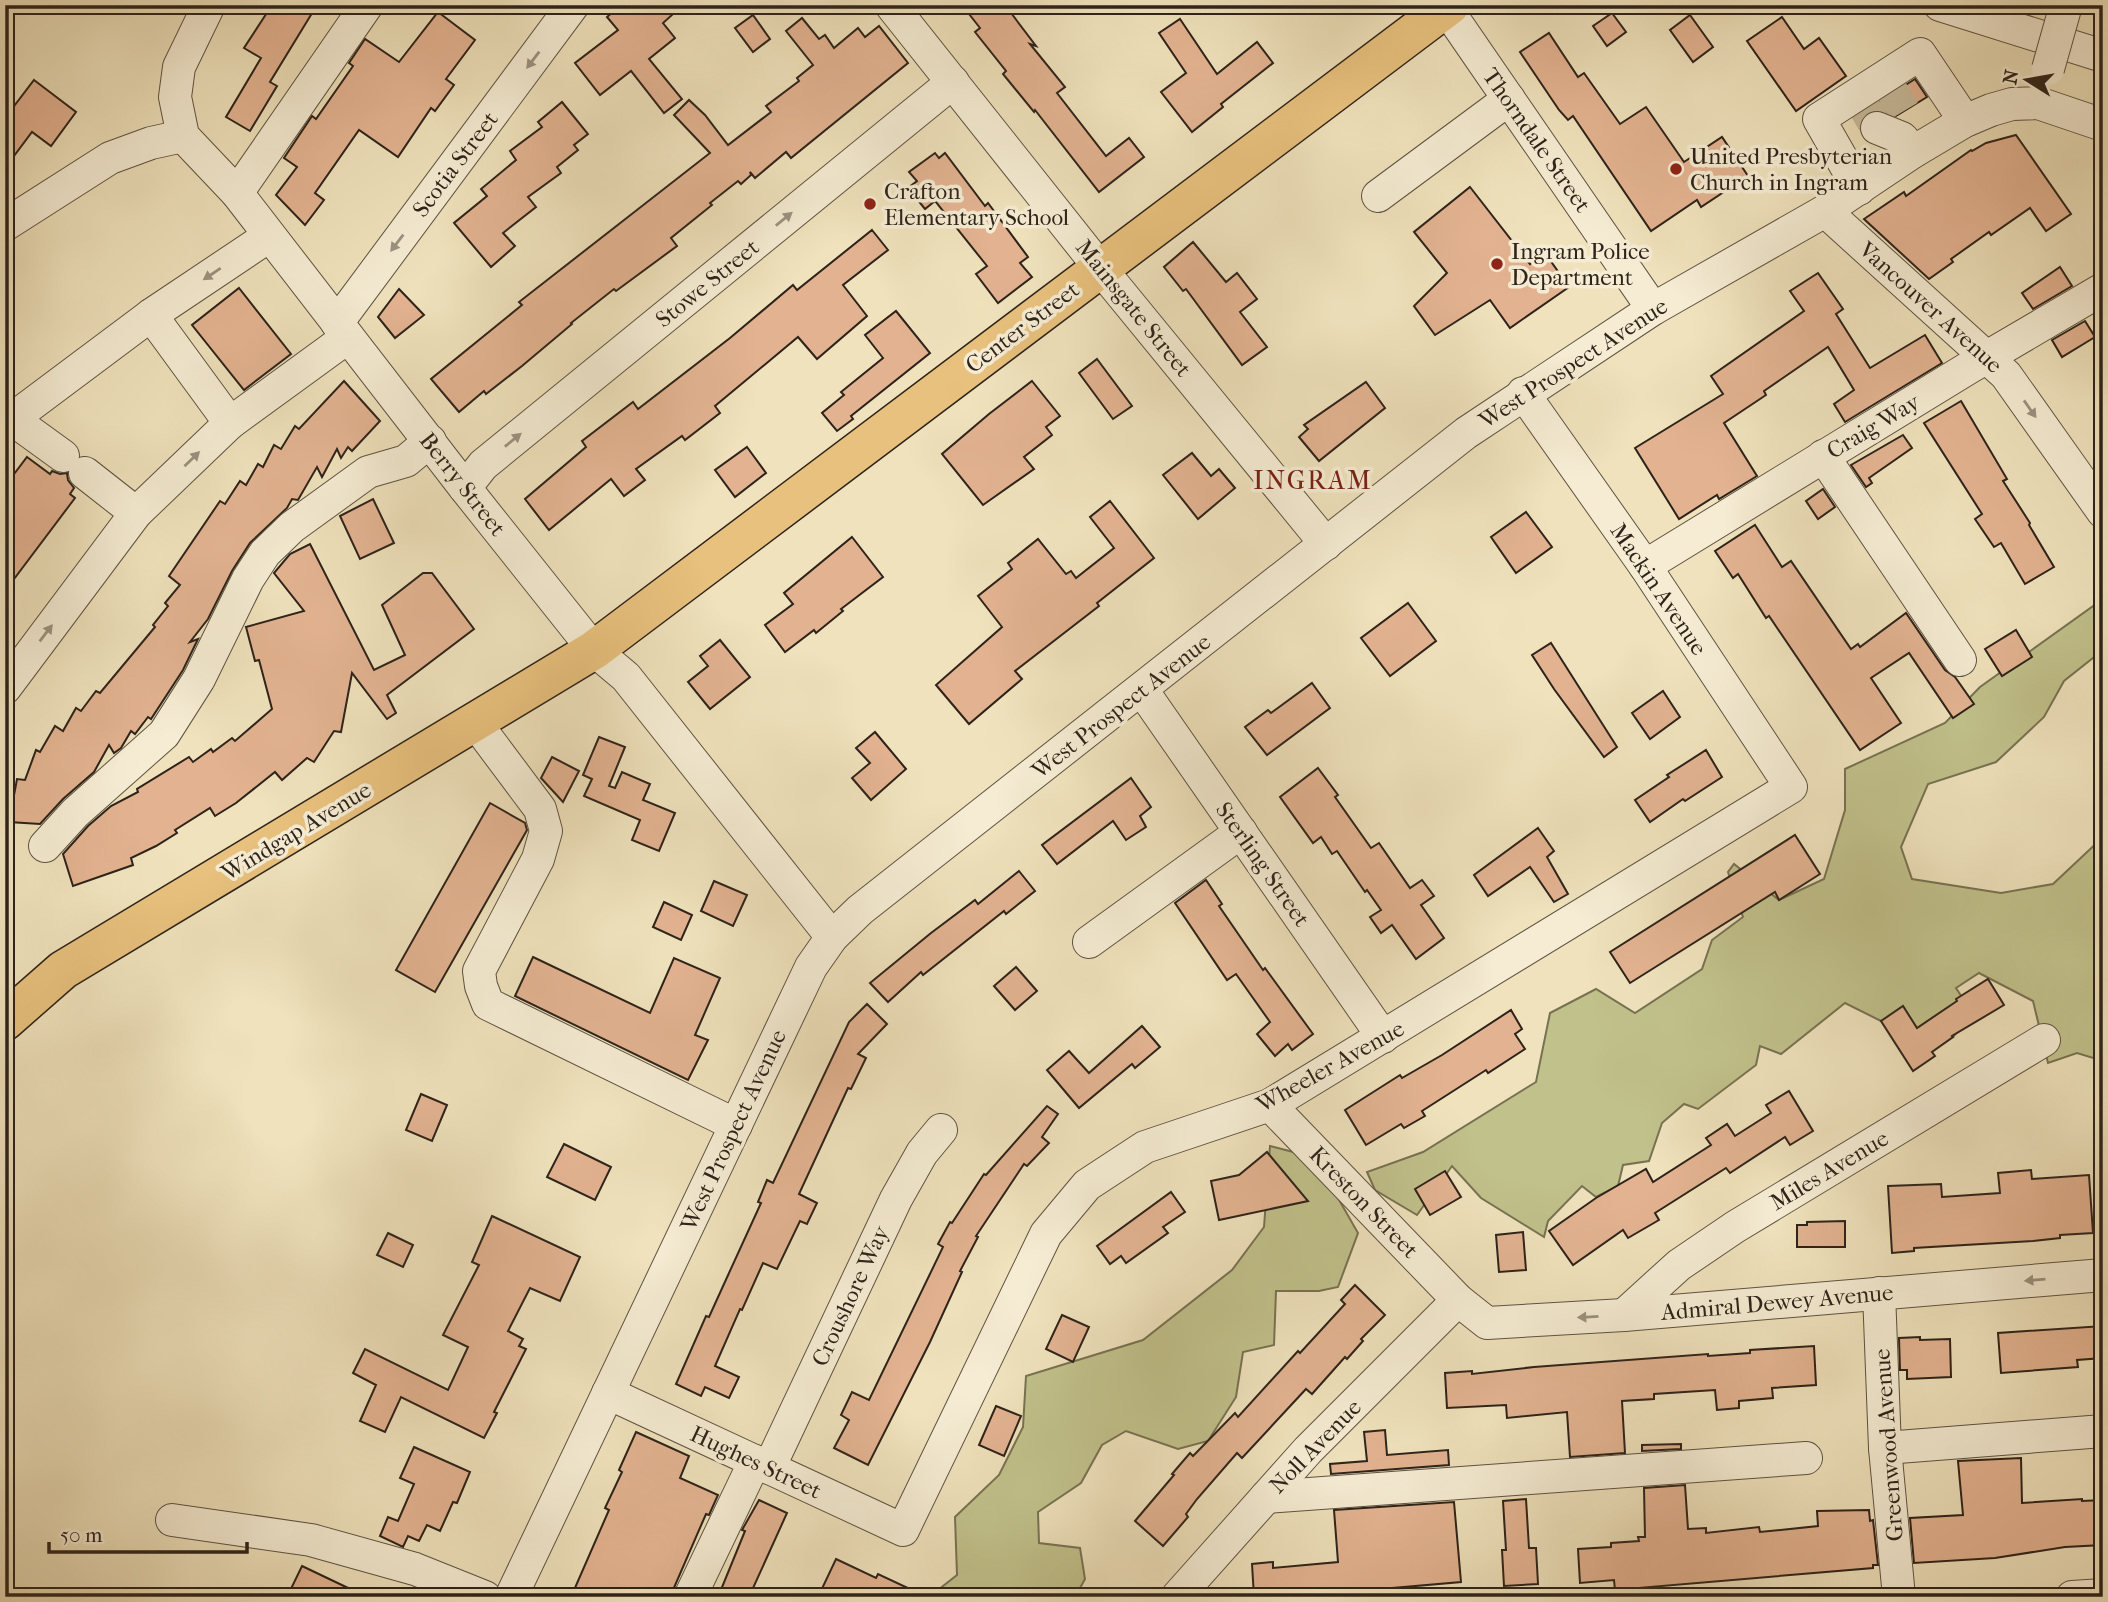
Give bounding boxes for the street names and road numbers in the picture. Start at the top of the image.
street label: Thorndale Street [1477,63,1596,218]
street label: Scotia Street [407,106,504,222]
street label: Stowe Street [650,234,764,333]
street label: Mainsgate Street [1070,234,1197,382]
street label: Vancouver Avenue [1853,235,2008,379]
street label: Center Street [960,276,1084,379]
street label: West Prospect Avenue [1473,292,1673,435]
street label: Craig Way [1822,388,1925,465]
street label: Berry Street [414,427,511,541]
street label: Mackin Avenue [1605,518,1713,660]
street label: West Prospect Avenue [1026,628,1216,785]
street label: Windgap Avenue [216,776,376,887]
street label: Sterling Street [1210,797,1315,932]
street label: Wheeler Avenue [1251,1015,1409,1119]
street label: West Prospect Avenue [674,1025,792,1236]
street label: Miles Avenue [1765,1125,1893,1216]
street label: Kreston Street [1304,1141,1424,1264]
street label: Croushore Way [806,1221,895,1371]
street label: Admiral Dewey Avenue [1659,1279,1894,1326]
street label: Greenwood Avenue [1868,1348,1909,1542]
street label: Noll Avenue [1264,1394,1367,1499]
street label: Hughes Street [686,1420,826,1505]

